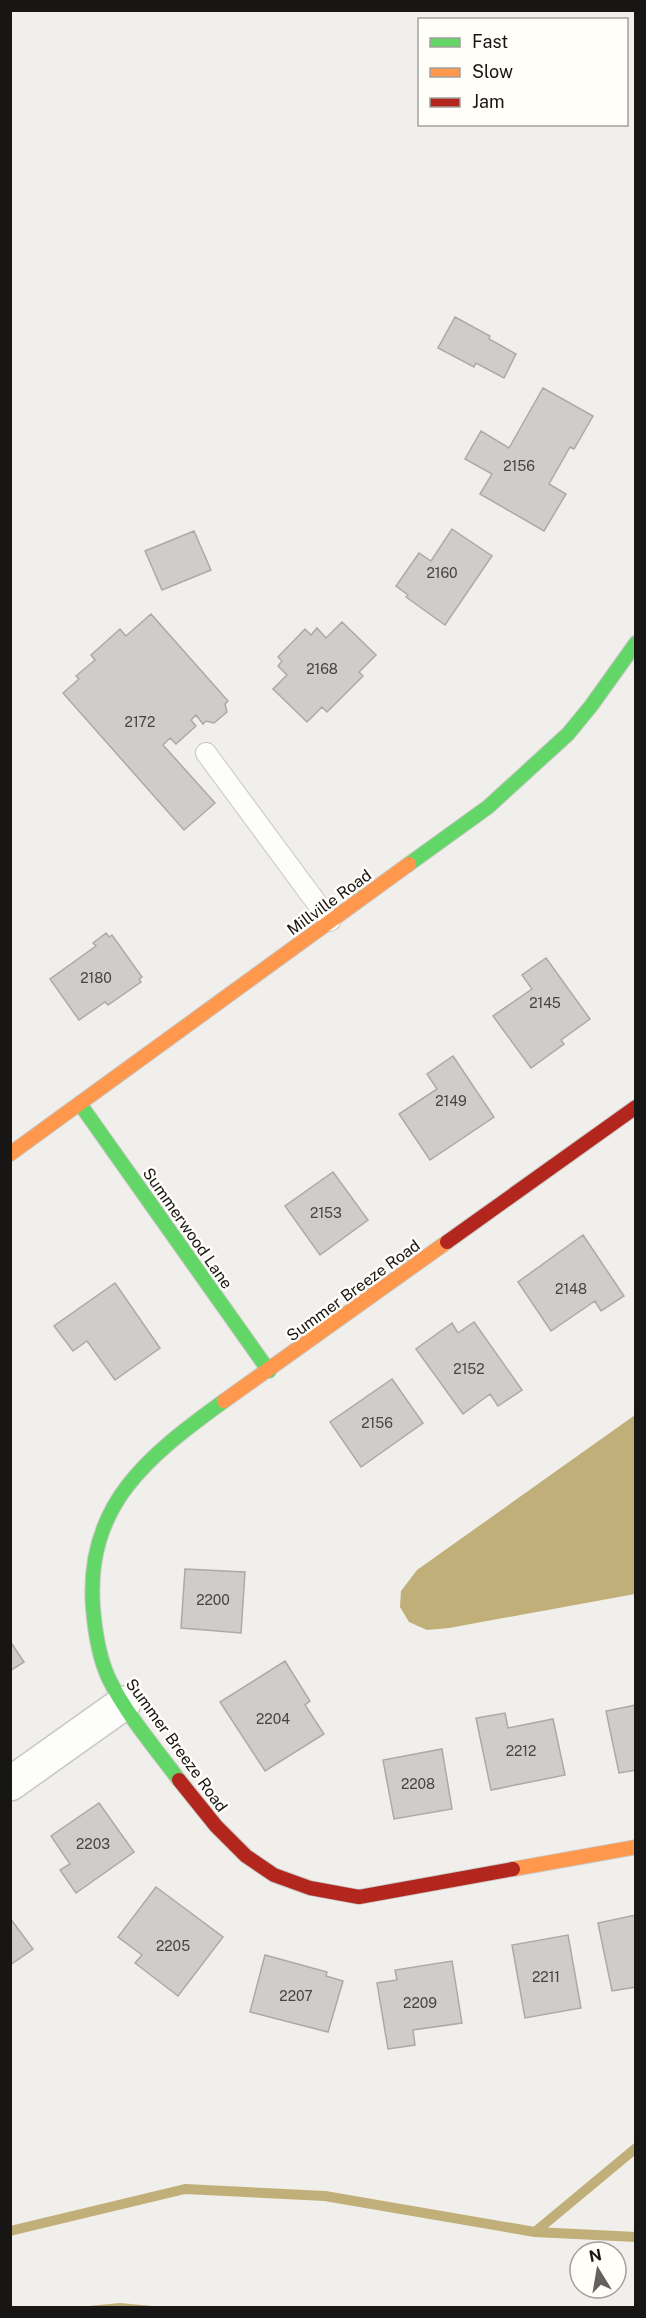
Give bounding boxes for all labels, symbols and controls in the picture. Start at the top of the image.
legend [418,18,628,126]
text: Fast [472,31,508,52]
text: Slow [472,61,513,82]
text: Jam [472,91,505,112]
house number: 2156 [503,458,535,474]
house number: 2160 [426,565,458,581]
house number: 2168 [306,661,338,677]
house number: 2172 [125,714,155,730]
street label: Millville Road [284,866,375,939]
house number: 2180 [80,970,112,986]
house number: 2145 [529,995,561,1011]
house number: 2149 [435,1093,467,1109]
street label: Summerwood Lane [139,1164,236,1292]
house number: 2153 [310,1205,342,1221]
street label: Summer Breeze Road [283,1236,424,1345]
house number: 2148 [555,1281,587,1297]
house number: 2152 [453,1361,485,1377]
house number: 2156 [361,1415,393,1431]
house number: 2200 [196,1592,230,1608]
street label: Summer Breeze Road [122,1675,231,1816]
house number: 2204 [256,1711,290,1727]
house number: 2212 [506,1743,536,1759]
house number: 2208 [401,1776,435,1792]
house number: 2203 [76,1836,110,1852]
house number: 2205 [156,1938,190,1954]
house number: 2211 [532,1969,560,1985]
house number: 2207 [279,1988,313,2004]
house number: 2209 [403,1995,437,2011]
north arrow [568,2240,628,2300]
text: N [587,2245,603,2266]

